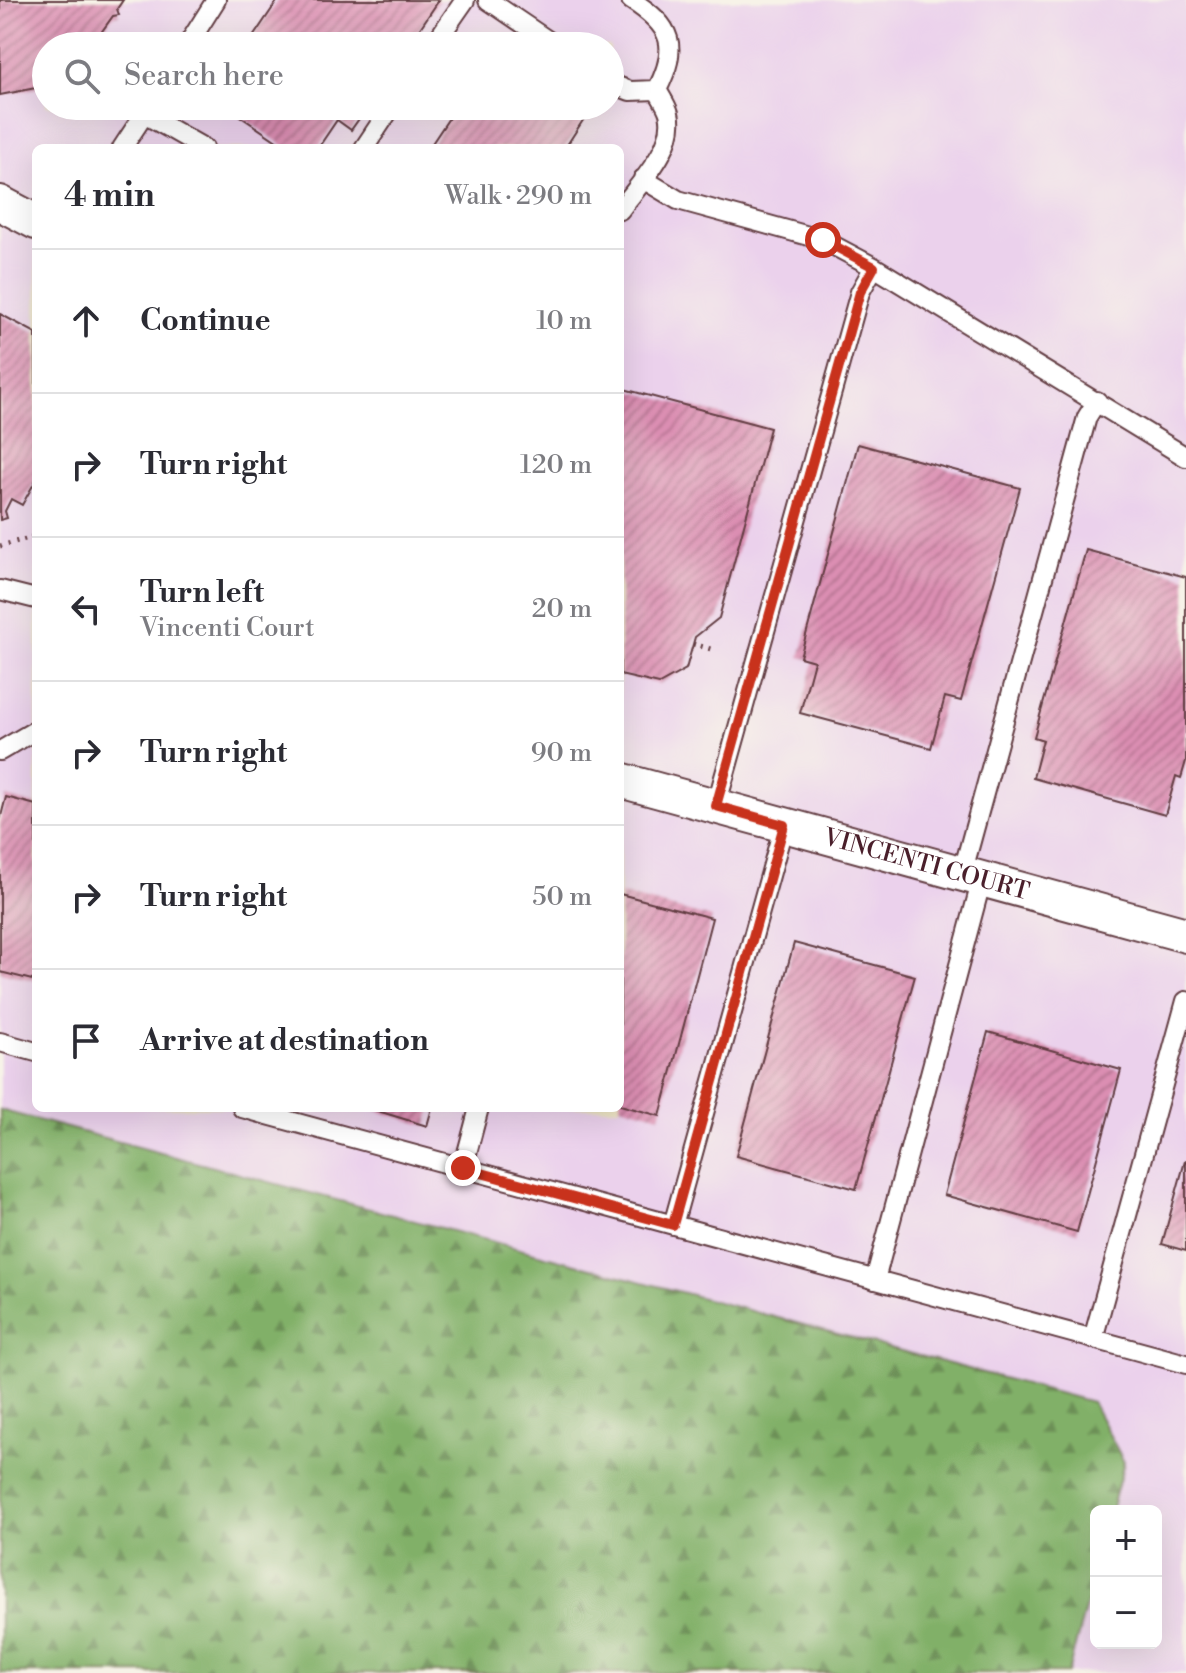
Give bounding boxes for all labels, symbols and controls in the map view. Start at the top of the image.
search box [32,32,624,120]
icon: search [60,54,104,98]
text: Search here [124,57,284,95]
text: 4 min [64,175,155,217]
text: Walk · 290 m [445,180,592,212]
route start [805,222,841,258]
icon: ahead [64,299,108,343]
text: Continue [140,302,271,340]
text: 10 m [536,305,592,337]
icon: right [64,443,108,487]
text: Turn right [140,446,287,484]
text: 120 m [520,449,592,481]
text: Turn left [140,574,264,612]
icon: left [64,587,108,631]
text: 20 m [532,593,592,625]
text: Vincenti Court [140,612,315,644]
icon: right [64,731,108,775]
text: Turn right [140,734,287,772]
text: 90 m [531,737,592,769]
street label: VINCENTI COURT [819,822,1033,907]
icon: right [64,875,108,919]
text: Turn right [140,878,287,916]
text: 50 m [532,881,592,913]
icon: arrive [64,1019,108,1063]
text: Arrive at destination [140,1022,429,1060]
route end [445,1150,481,1186]
map controls [1090,1505,1162,1649]
button: + [1090,1505,1162,1577]
button: − [1090,1577,1162,1649]

